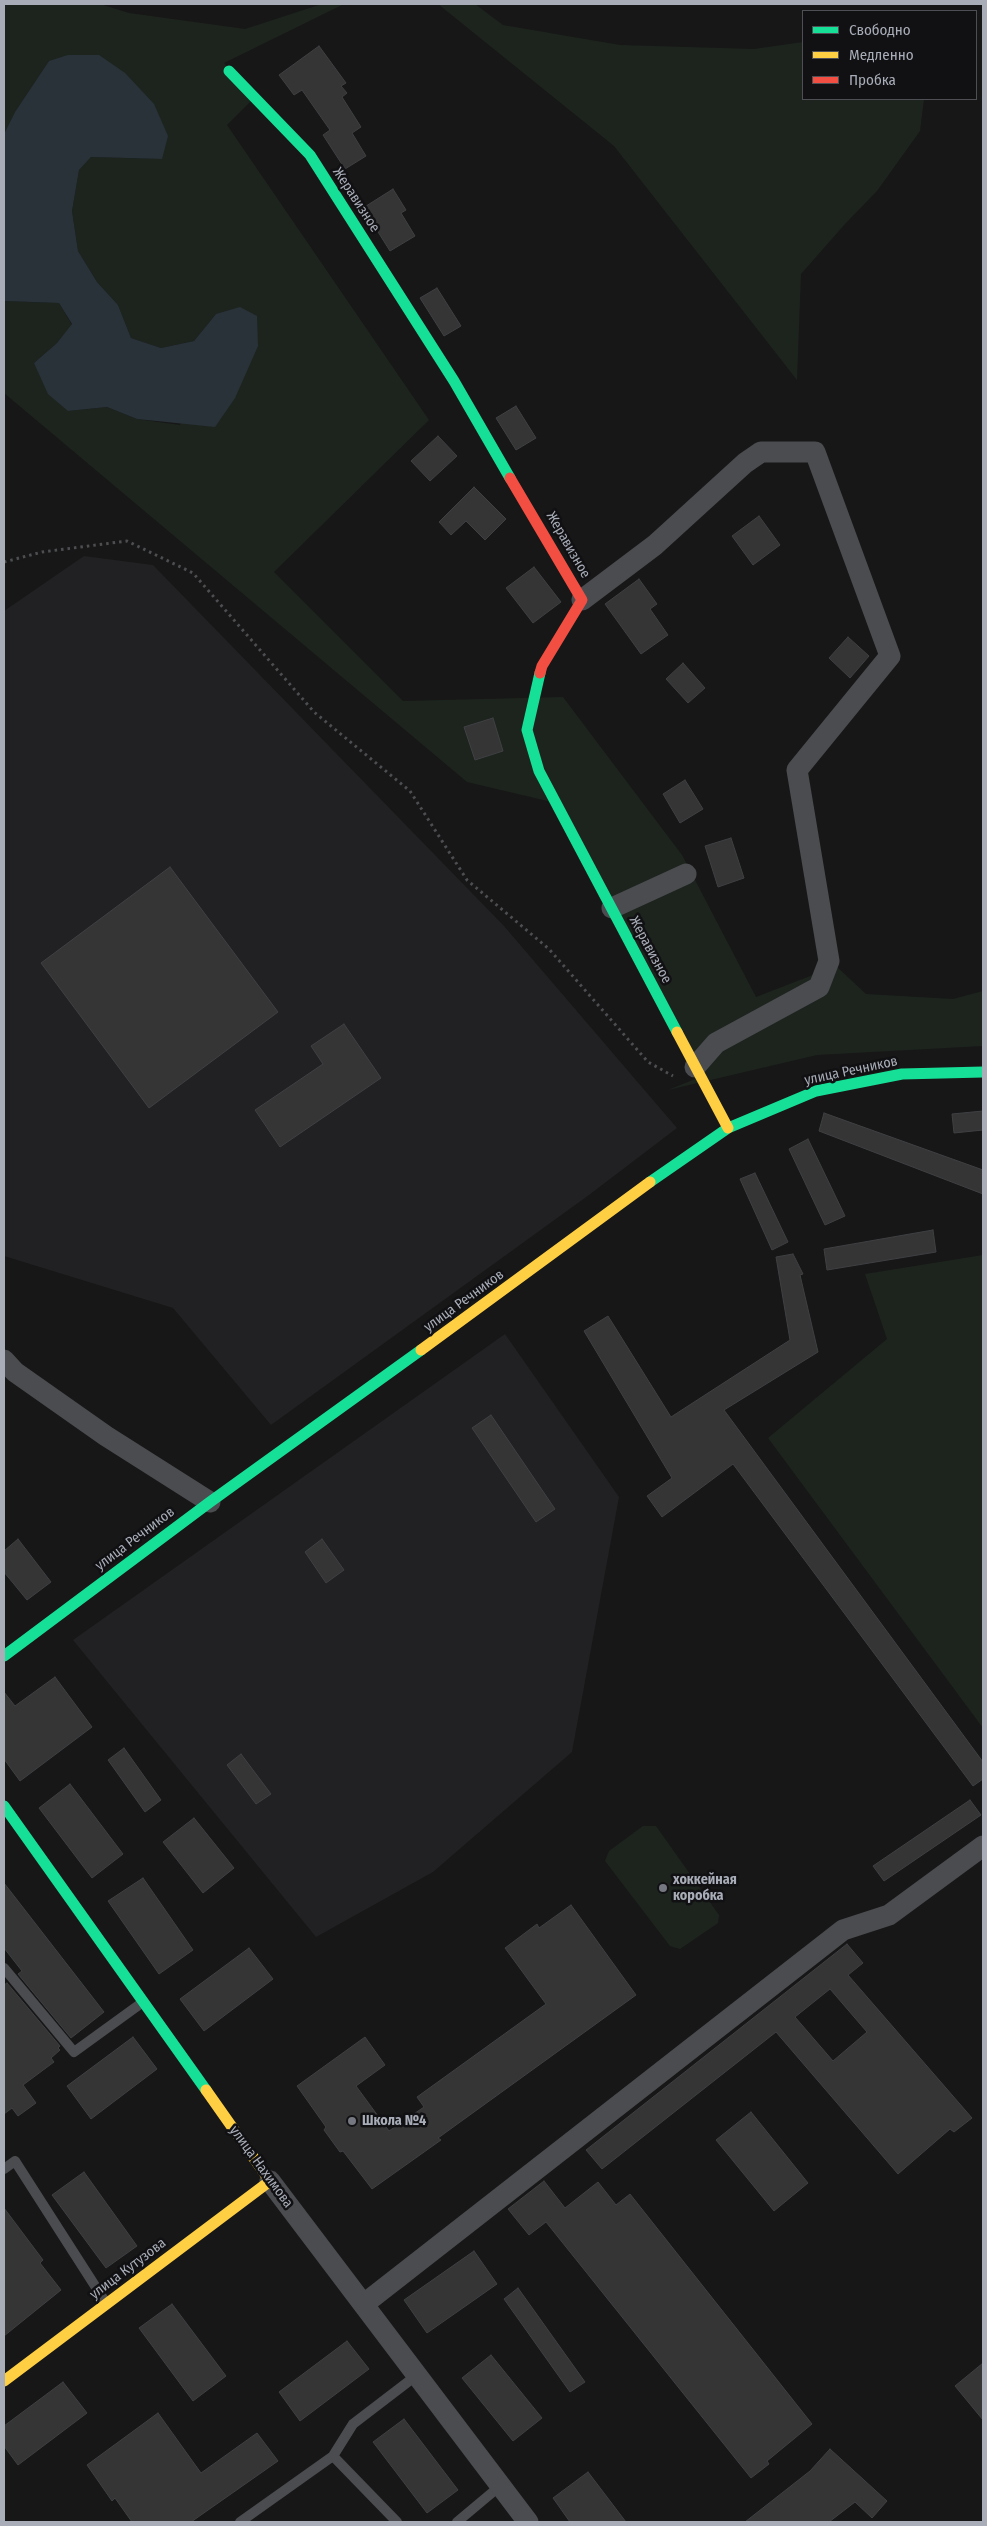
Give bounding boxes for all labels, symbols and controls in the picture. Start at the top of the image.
legend [802,10,977,100]
text: Свободно [849,21,911,39]
text: Медленно [849,46,914,64]
text: Пробка [849,71,896,89]
street label: Жеравизное [329,164,383,236]
street label: Жеравизное [542,509,594,581]
street label: Жеравизное [625,913,675,987]
street label: улица Речников [803,1053,899,1089]
street label: улица Речников [421,1266,507,1336]
street label: улица Речников [92,1504,178,1574]
place label: хоккейная коробка [673,1872,737,1904]
marker: хоккейная коробка [657,1882,669,1894]
place label: Школа №4 [362,2113,426,2129]
marker: Школа №4 [346,2115,358,2127]
street label: улица Нахимова [226,2123,296,2211]
street label: улица Кутузова [87,2235,169,2303]

